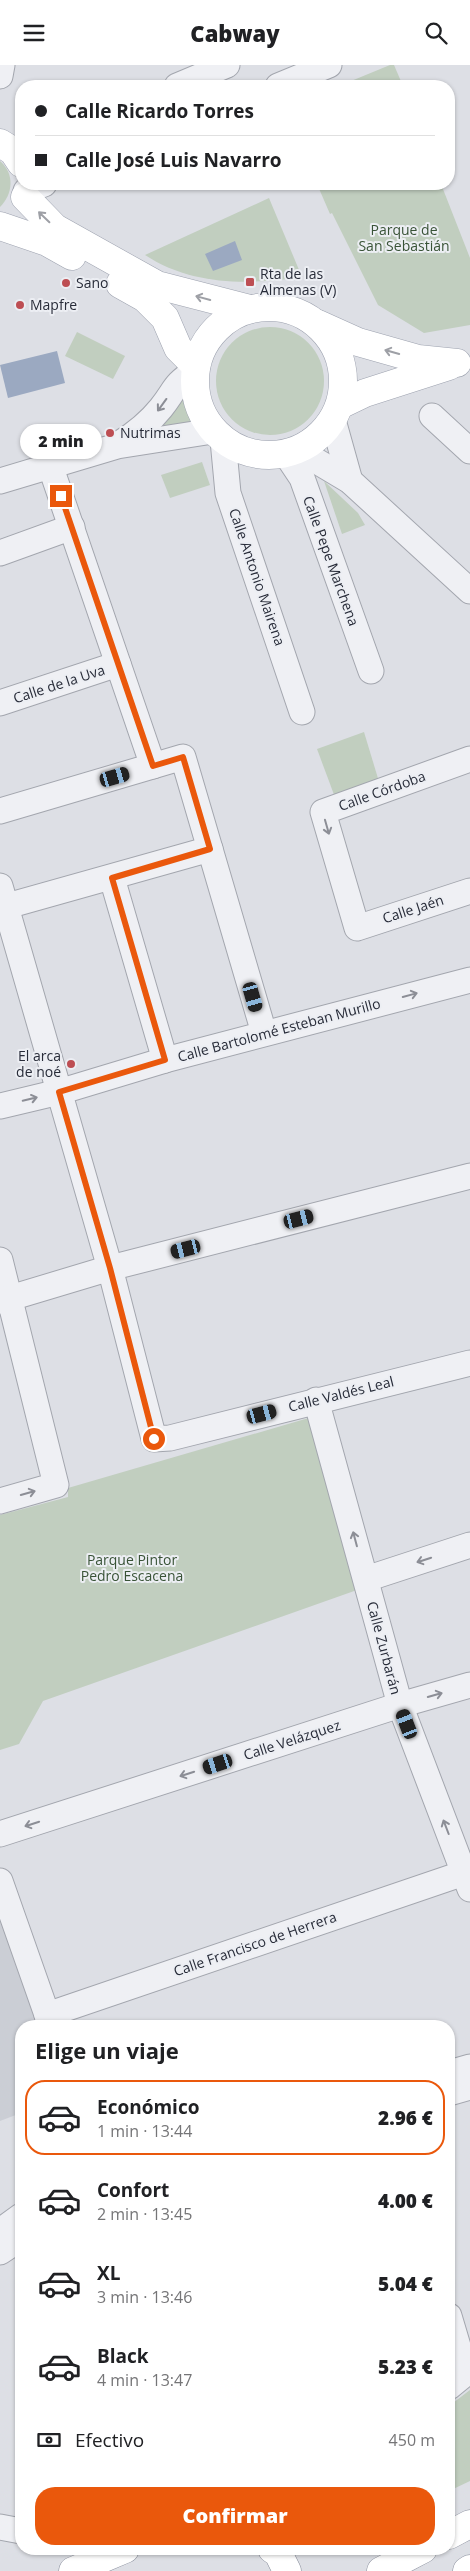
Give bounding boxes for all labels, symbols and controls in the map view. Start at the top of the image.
text: Cabway [190,18,280,48]
icon: menu [20,19,48,47]
icon: search [422,19,450,47]
text: Calle Ricardo Torres [65,98,254,124]
text: Calle José Luis Navarro [65,147,282,173]
one-way arrow [38,211,50,223]
park label: Parque de San Sebastián [358,220,450,255]
place label: Rta de las Almenas (V) [260,264,337,299]
place label: Sano [76,273,108,292]
marker: Rta de las Almenas (V) [244,276,256,288]
marker: Sano [60,277,72,289]
one-way arrow [195,293,211,303]
place label: Mapfre [30,295,77,314]
marker: Mapfre [14,299,26,311]
one-way arrow [385,346,401,356]
one-way arrow [157,398,167,412]
callout: 2 min [20,423,102,459]
place label: Nutrimas [120,423,181,442]
marker: Nutrimas [104,427,116,439]
text: 2 min [38,430,84,452]
route end [50,485,72,507]
street label: Calle Pepe Marchena [299,493,364,629]
street label: Calle Antonio Mairena [225,506,290,648]
street label: Calle de la Uva [11,660,107,707]
car [98,766,131,788]
street label: Calle Córdoba [336,766,428,815]
one-way arrow [323,818,333,834]
street label: Calle Jaén [380,890,446,927]
car [241,981,264,1013]
one-way arrow [401,990,417,999]
street label: Calle Bartolomé Esteban Murillo [175,993,382,1066]
place label: El arca de noé [16,1046,61,1081]
marker: El arca de noé [65,1058,77,1070]
one-way arrow [21,1094,37,1103]
car [282,1208,315,1230]
car [169,1238,202,1260]
street label: Calle Valdés Leal [286,1371,396,1416]
car [245,1403,278,1425]
route start [143,1428,165,1450]
one-way arrow [20,1487,36,1497]
one-way arrow [349,1532,359,1548]
park label: Parque Pintor Pedro Escacena [81,1550,183,1585]
one-way arrow [416,1556,432,1565]
street label: Calle Zurbarán [363,1599,406,1697]
one-way arrow [426,1690,442,1699]
car [394,1707,419,1741]
street label: Calle Velázquez [241,1715,343,1764]
car [201,1752,234,1776]
one-way arrow [179,1770,195,1779]
one-way arrow [25,1820,40,1829]
one-way arrow [441,1820,450,1835]
street label: Calle Francisco de Herrera [171,1907,339,1980]
text: Elige un viaje [35,2035,179,2065]
text: Económico [97,2094,199,2120]
icon: car [37,2095,82,2140]
text: 2.96 € [378,2105,433,2131]
text: 1 min · 13:44 [97,2120,192,2142]
text: Confort [97,2177,169,2203]
icon: car [37,2178,82,2223]
text: 4.00 € [378,2188,433,2214]
text: 2 min · 13:45 [97,2203,192,2225]
text: XL [97,2260,120,2286]
icon: car [37,2261,82,2306]
text: 5.04 € [378,2271,433,2297]
text: 3 min · 13:46 [97,2286,192,2308]
text: Black [97,2343,149,2369]
icon: car [37,2344,82,2389]
text: 5.23 € [378,2354,433,2380]
text: 4 min · 13:47 [97,2369,192,2391]
icon: cash [35,2426,63,2454]
text: Efectivo [75,2427,144,2453]
text: 450 m [389,2429,435,2451]
button: Confirmar [35,2487,435,2545]

